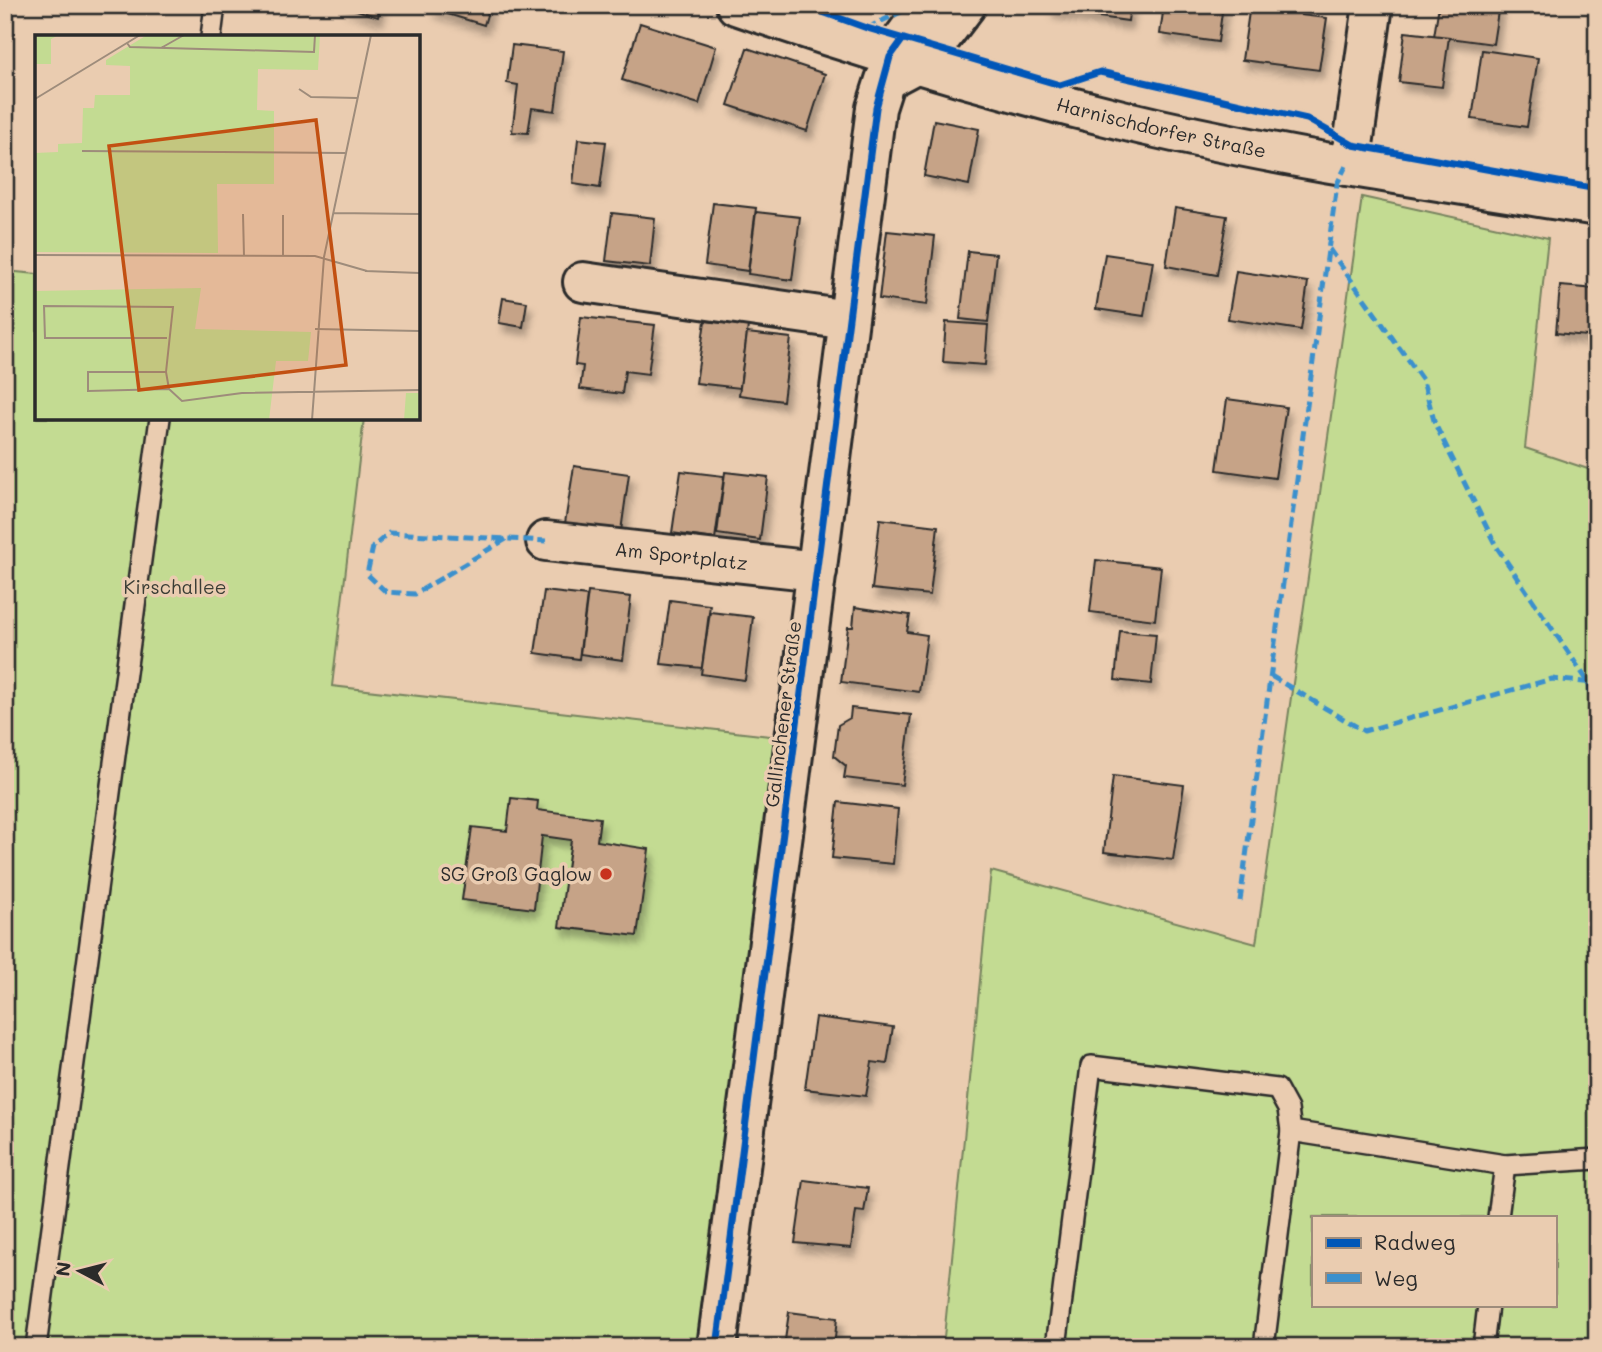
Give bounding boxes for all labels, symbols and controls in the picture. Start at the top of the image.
inset map [35,35,420,420]
street label: Harnischdorfer Straße [1054,91,1268,163]
street label: Am Sportplatz [614,536,749,575]
park label: Kirschallee [124,574,226,599]
street label: Gallinchener Straße [759,619,806,809]
place label: SG Groß Gaglow [440,861,592,886]
marker: SG Groß Gaglow [598,866,614,882]
legend [1312,1216,1556,1306]
text: Radweg [1374,1228,1455,1255]
north arrow [46,1236,116,1306]
text: N [49,1260,76,1278]
text: Weg [1374,1264,1418,1291]

